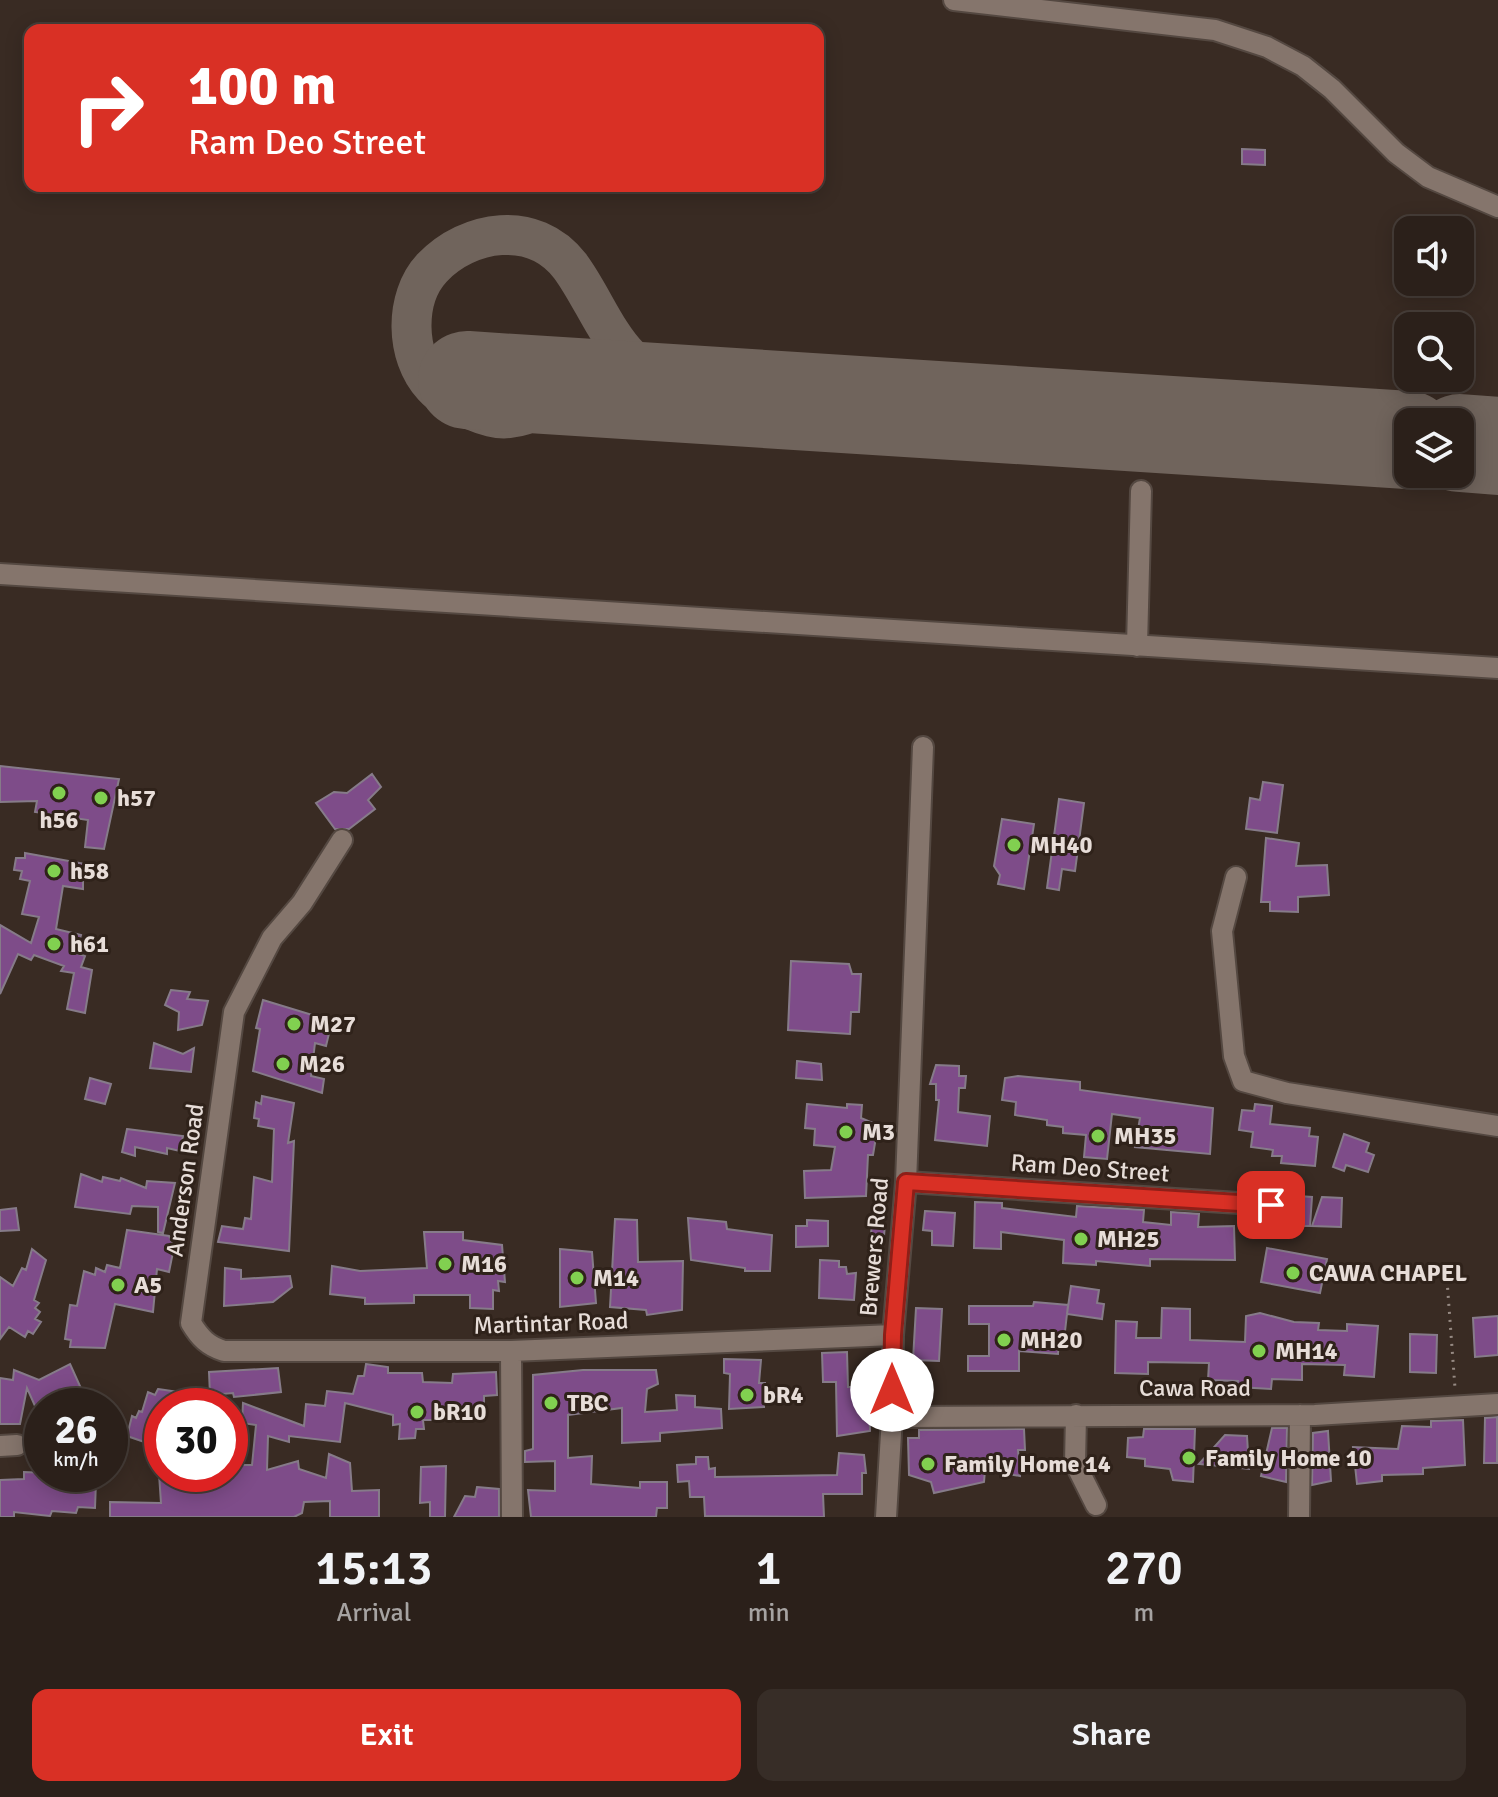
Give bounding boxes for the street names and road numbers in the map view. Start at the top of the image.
street label: Anderson Road [159,1102,211,1258]
street label: Ram Deo Street [1010,1148,1170,1188]
street label: Brewers Road [853,1176,895,1318]
street label: Martintar Road [473,1305,629,1341]
street label: Cawa Road [1139,1373,1251,1403]

